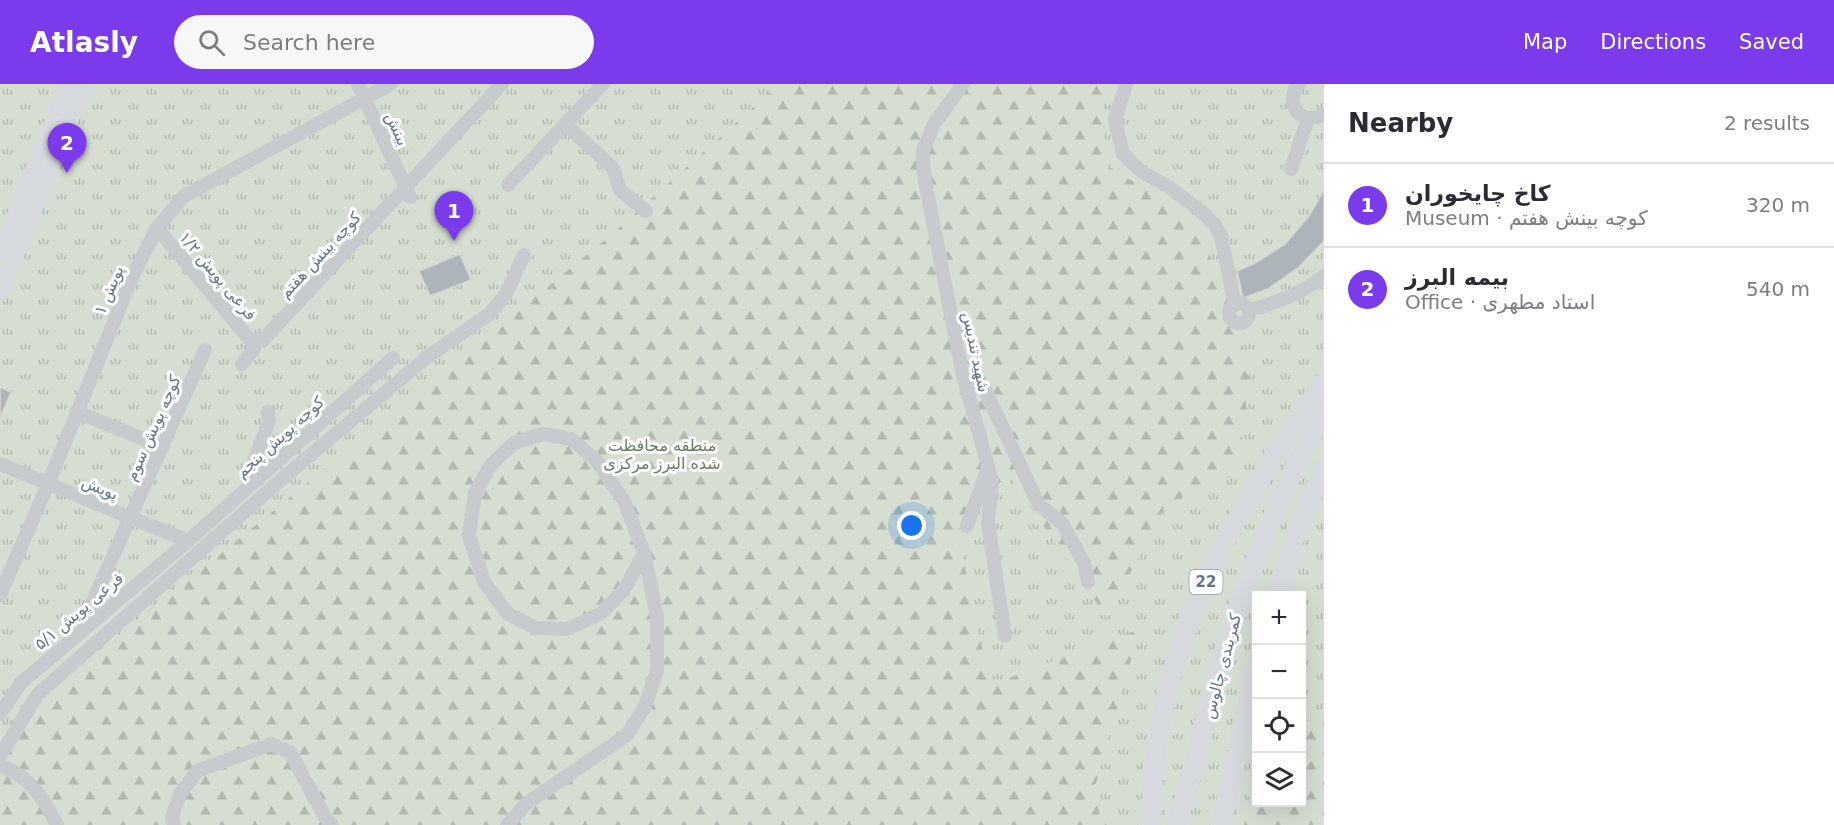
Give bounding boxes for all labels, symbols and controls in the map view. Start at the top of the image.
search box [174,15,594,69]
text: Atlasly [30,26,138,59]
icon: search [195,26,228,59]
text: Search here [243,30,375,55]
text: Map [1523,30,1567,54]
text: Directions [1600,30,1706,54]
text: Saved [1739,30,1804,54]
text: Nearby [1348,108,1453,138]
street label: بینش [380,109,413,149]
text: 2 results [1724,111,1810,135]
pin: 2 [48,124,86,173]
text: کاخ چایخوران [1405,181,1551,206]
pin: 1 [434,192,474,241]
text: 1 [1361,193,1374,217]
text: 320 m [1746,193,1810,217]
text: Museum · کوچه بینش هفتم [1405,206,1648,230]
street label: کوچه بینش هفتم [275,208,366,303]
street label: فرعی پویش ۱/۲ [175,228,261,325]
street label: پویش ۱ [90,263,129,318]
text: بیمه البرز [1405,265,1509,290]
text: 2 [1361,277,1374,301]
text: 540 m [1746,277,1810,301]
text: Office · استاد مطهری [1405,290,1595,314]
street label: شهید تندیس [957,310,994,394]
street label: کوچه پویش سوم [121,372,186,484]
street label: کوچه پویش پنجم [232,392,329,482]
park label: منطقه محافظت شده البرز مرکزی [603,436,721,474]
street label: پویش [79,472,121,505]
your location [897,511,926,540]
street label: فرعی پویش ۵/۱ [31,568,128,654]
road number: 22 [1190,570,1222,594]
map controls [1252,591,1306,807]
button: + [1252,591,1306,645]
street label: کمربندی چالوس [1199,611,1246,721]
button: − [1252,645,1306,699]
button: locate [1252,699,1306,753]
button: layers [1252,753,1306,807]

